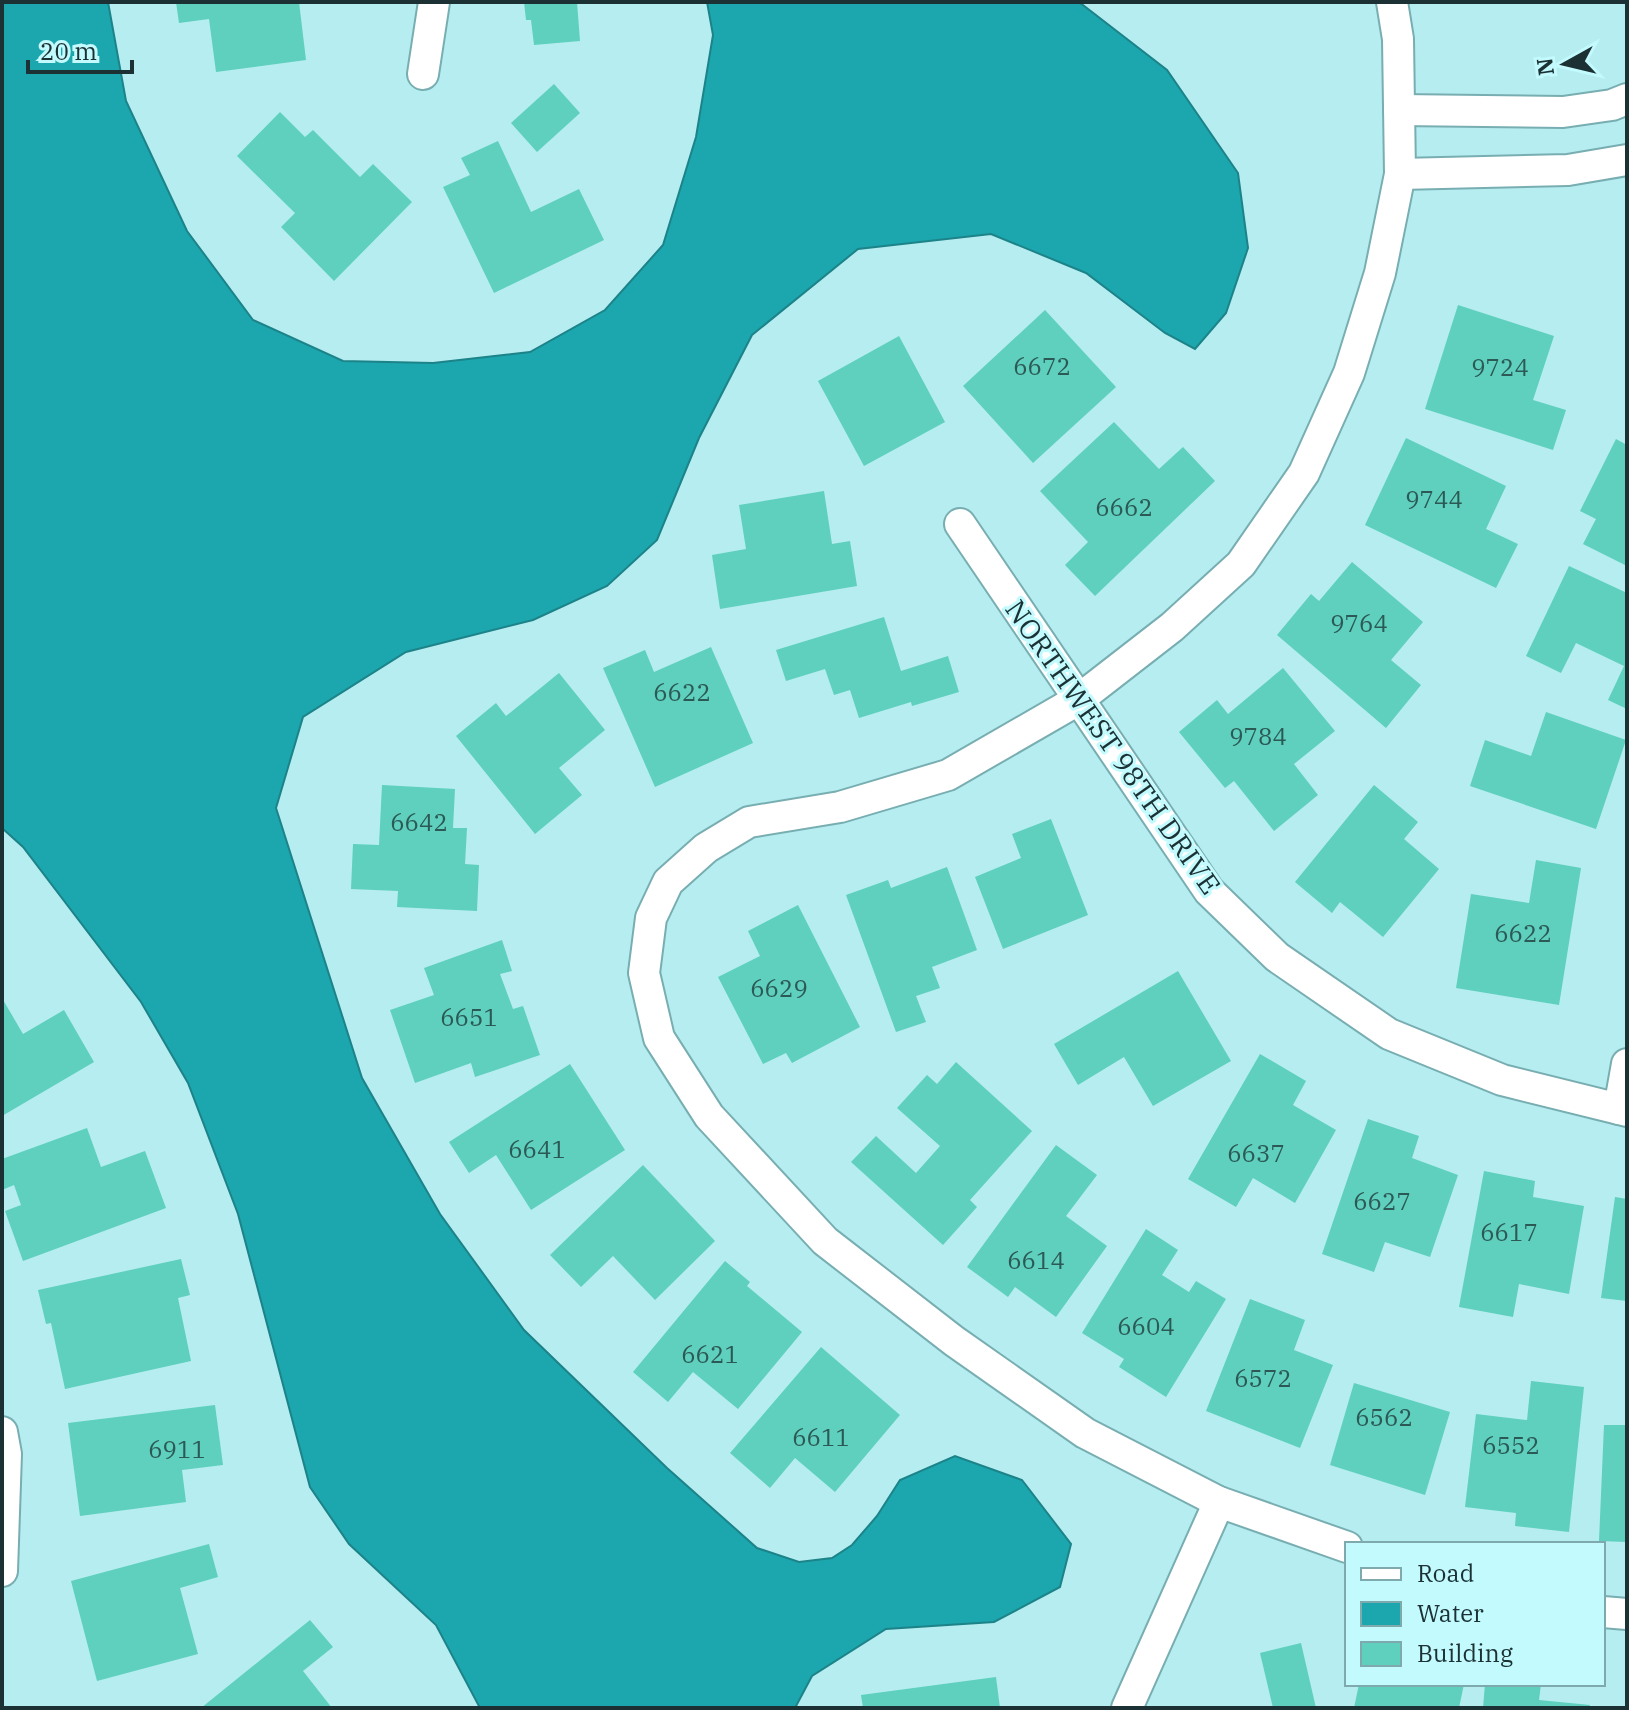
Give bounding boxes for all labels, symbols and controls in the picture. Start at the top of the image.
scale bar [28,24,132,74]
north arrow [1525,24,1605,104]
text: 20 m [40,35,97,67]
text: N [1529,56,1560,77]
house number: 6672 [1013,350,1071,382]
house number: 9724 [1471,351,1529,383]
house number: 9744 [1405,483,1463,515]
house number: 6662 [1095,491,1153,523]
street label: NORTHWEST 98TH DRIVE [997,592,1229,901]
house number: 9764 [1330,607,1388,639]
house number: 6622 [653,676,711,708]
house number: 9784 [1229,720,1287,752]
house number: 6642 [390,806,448,838]
house number: 6622 [1494,917,1552,949]
house number: 6629 [750,972,808,1004]
house number: 6651 [440,1001,498,1033]
house number: 6641 [508,1133,566,1165]
house number: 6637 [1227,1137,1285,1169]
house number: 6627 [1353,1185,1411,1217]
house number: 6617 [1480,1216,1538,1248]
house number: 6614 [1007,1244,1065,1276]
house number: 6604 [1117,1310,1175,1342]
house number: 6621 [681,1338,739,1370]
house number: 6572 [1234,1362,1292,1394]
house number: 6562 [1355,1401,1413,1433]
house number: 6611 [792,1421,850,1453]
house number: 6552 [1482,1429,1540,1461]
house number: 6911 [148,1433,206,1465]
legend [1345,1542,1605,1686]
text: Road [1417,1557,1474,1589]
text: Water [1417,1597,1484,1629]
text: Building [1417,1637,1513,1669]

